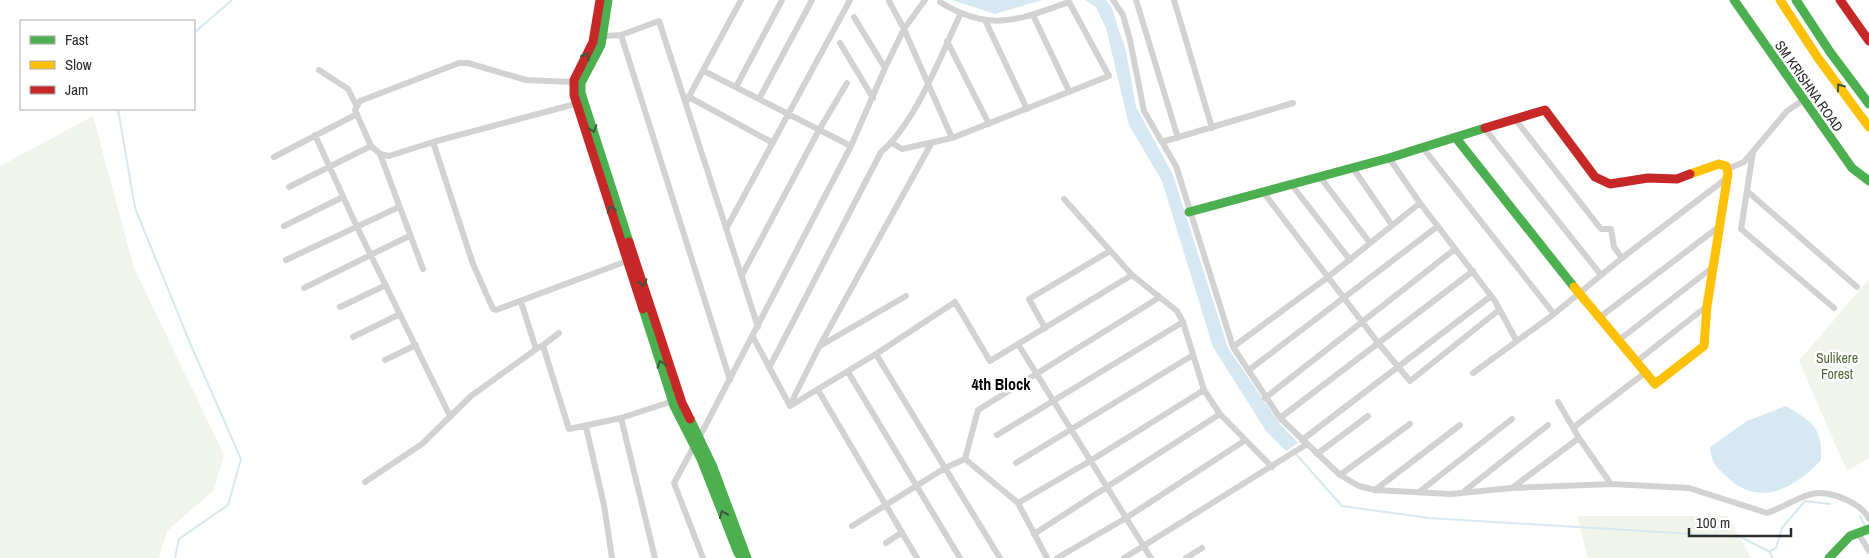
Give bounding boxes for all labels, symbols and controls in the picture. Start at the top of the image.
legend [20,20,195,110]
text: Fast [65,29,89,50]
street label: SM KRISHNA ROAD [1771,37,1847,135]
one-way arrow [580,52,590,61]
text: Slow [65,54,92,75]
text: Jam [65,79,88,100]
one-way arrow [1837,83,1846,93]
one-way arrow [588,124,598,132]
one-way arrow [606,206,616,214]
one-way arrow [638,279,648,287]
park label: Sulikere Forest [1816,349,1858,383]
one-way arrow [656,360,666,369]
district label: 4th Block [971,373,1031,395]
scale bar [1689,506,1792,538]
one-way arrow [718,510,729,519]
text: 100 m [1696,512,1730,533]

